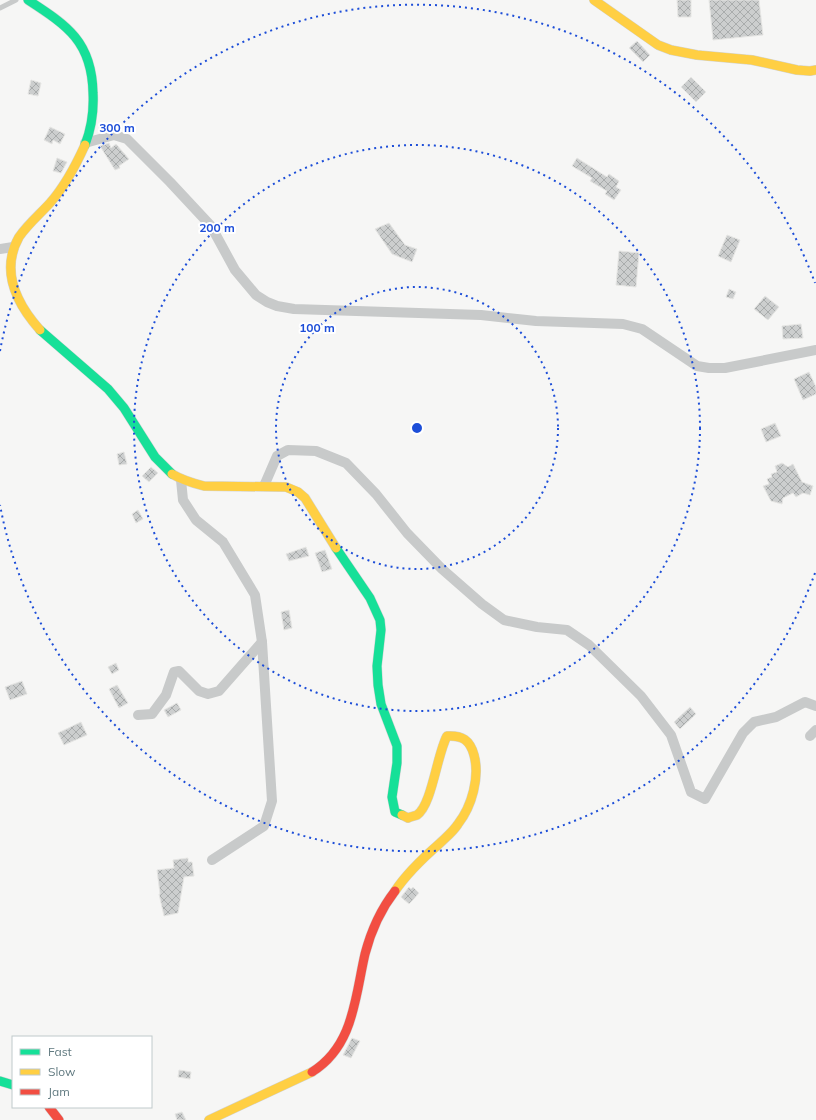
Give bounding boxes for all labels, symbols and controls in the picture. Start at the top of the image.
text: 300 m [99,120,135,135]
text: 200 m [199,220,235,235]
text: 100 m [299,320,335,335]
centre of rings [410,421,424,435]
legend [12,1036,152,1108]
text: Fast [48,1044,72,1059]
text: Slow [48,1064,76,1079]
text: Jam [48,1084,70,1099]

